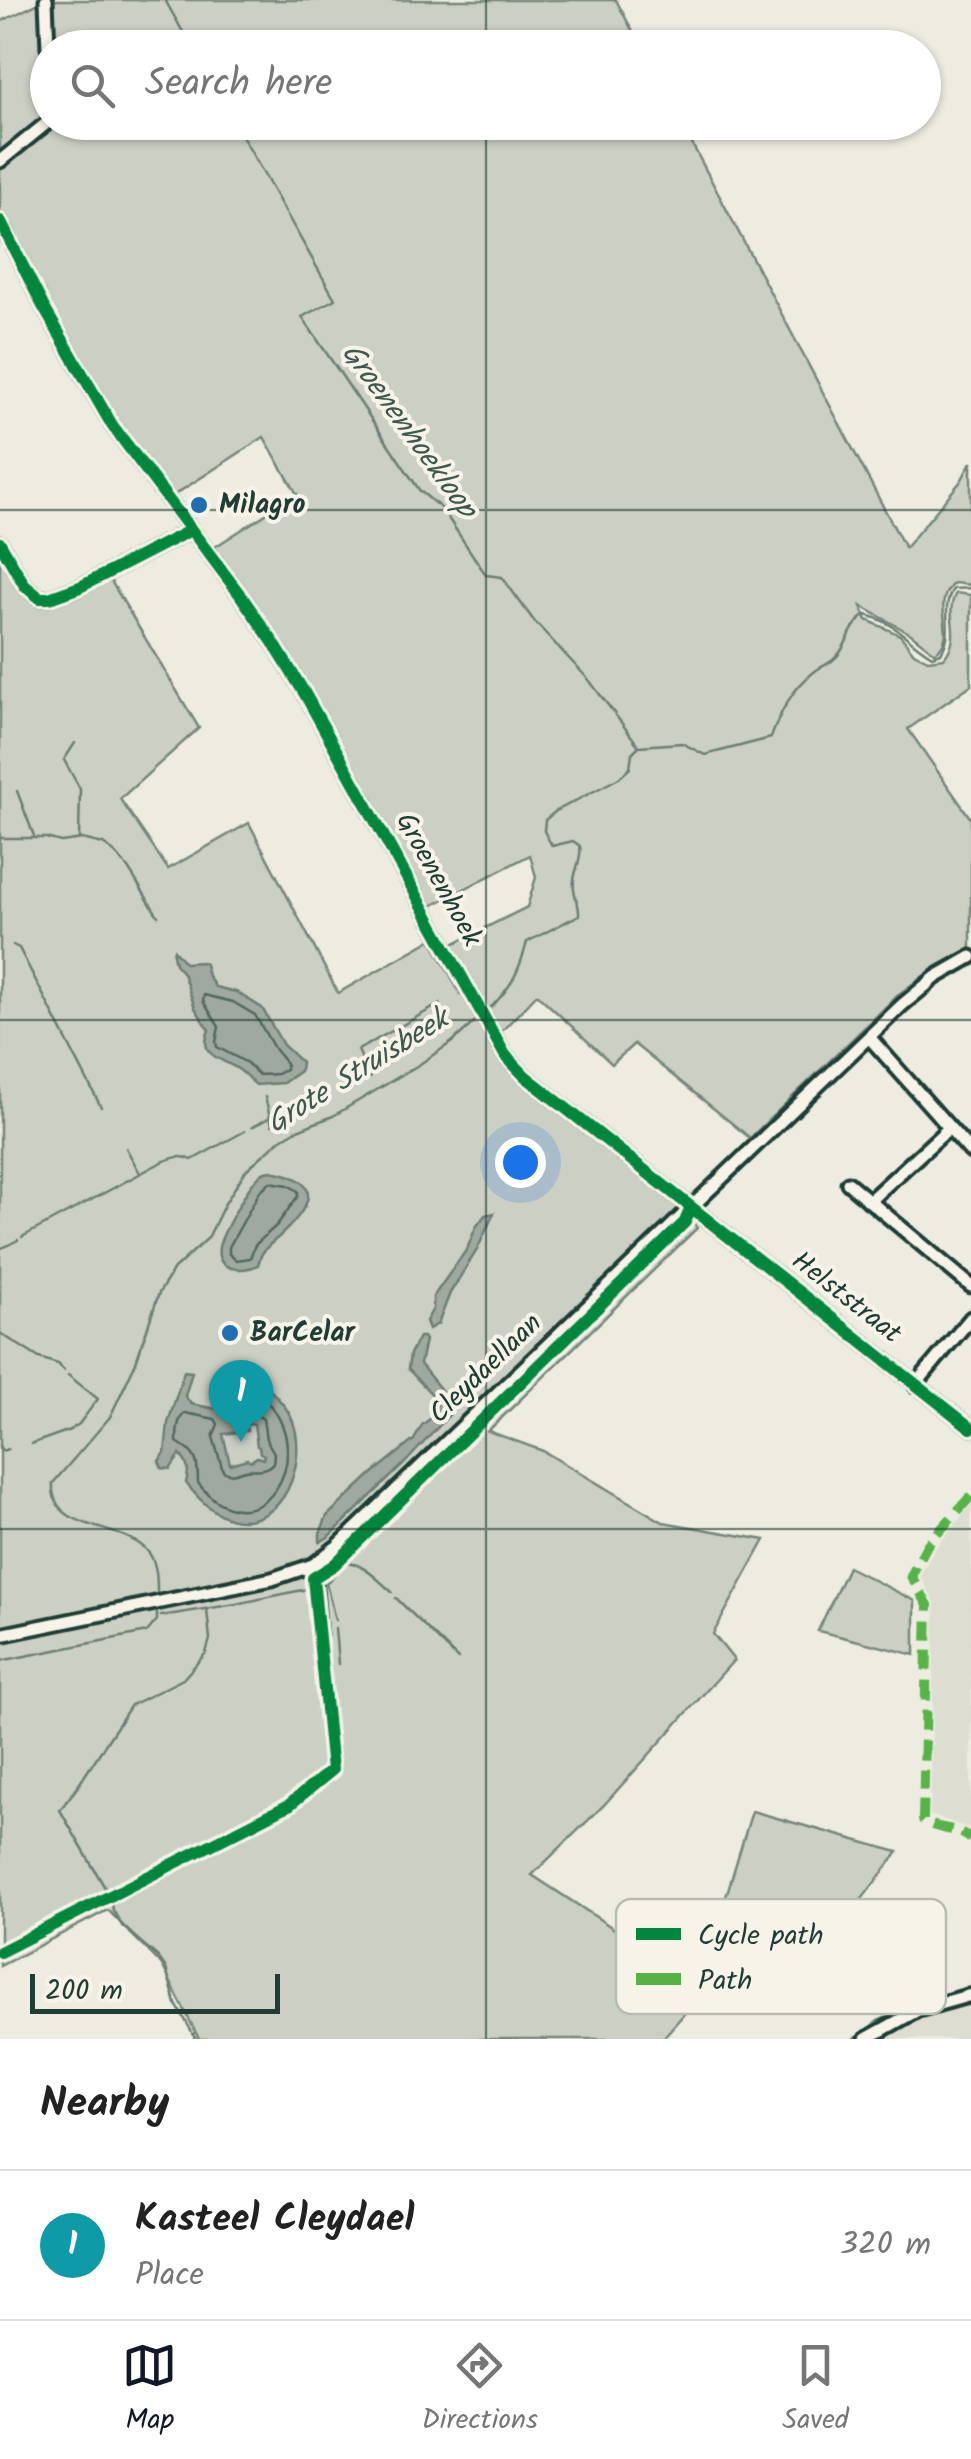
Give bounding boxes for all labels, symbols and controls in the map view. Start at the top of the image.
search box [30,30,941,140]
text: Search here [145,55,332,115]
icon: search [65,58,120,113]
water label: Groenenhoekloop [328,333,490,531]
place label: Milagro [219,483,306,528]
marker: Milagro [188,494,210,516]
street label: Groenenhoek [383,805,494,956]
water label: Grote Struisbeek [257,995,462,1147]
your location [495,1137,546,1188]
street label: Helststraat [781,1240,912,1356]
street label: Cleydaellaan [419,1303,553,1435]
place label: BarCelar [250,1311,357,1356]
marker: BarCelar [219,1322,241,1344]
pin: 1 [208,1360,274,1442]
legend [616,1899,946,2014]
text: Cycle path [698,1914,823,1959]
text: Path [698,1959,752,2004]
scale bar [30,1969,280,2014]
text: 200 m [45,1969,123,2014]
text: Nearby [40,2071,169,2138]
text: Kasteel Cleydael [135,2190,414,2250]
text: 1 [68,2220,77,2271]
text: 320 m [840,2220,931,2271]
text: Place [135,2250,204,2301]
tab: Map [122,2338,177,2443]
tab: Directions [422,2338,538,2443]
tab: Saved [782,2338,849,2443]

